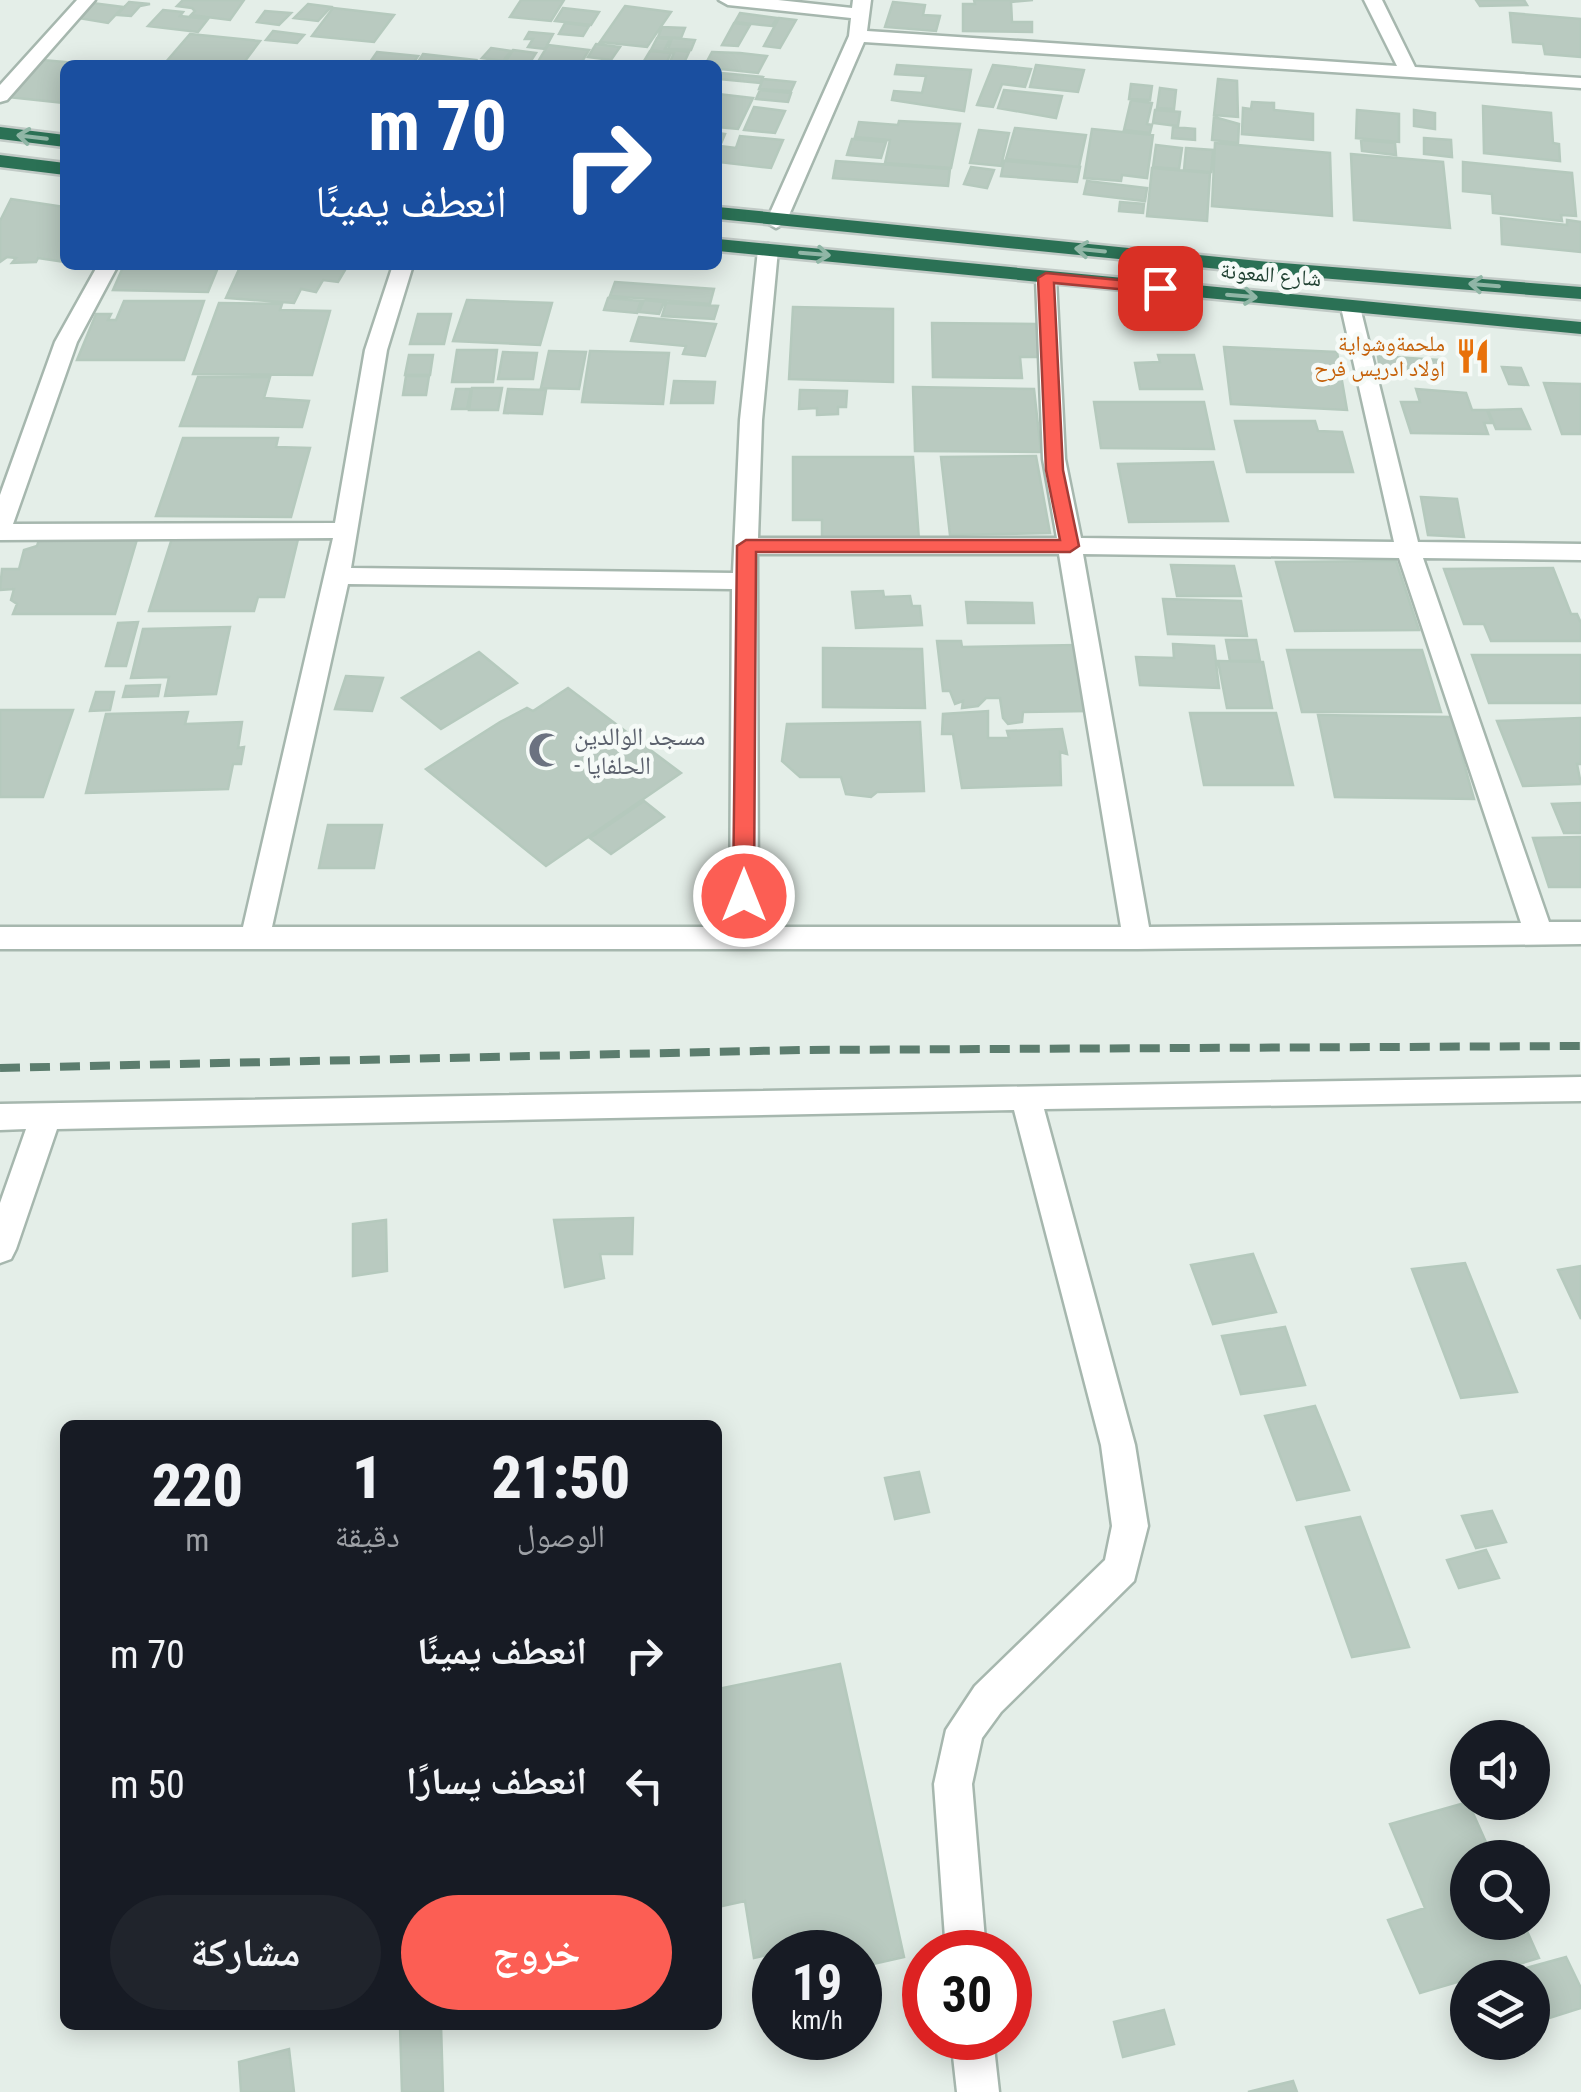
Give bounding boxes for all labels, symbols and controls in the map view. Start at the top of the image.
text: 70 m [368,85,507,167]
icon: right [542,100,672,230]
one-way arrow [17,127,49,145]
text: انعطف يمينًا [315,175,507,228]
one-way arrow [1075,240,1107,259]
one-way arrow [798,245,830,264]
pin [1118,246,1203,331]
street label: شارع المعونة [1219,258,1322,292]
icon: arrive [1133,261,1188,316]
one-way arrow [1468,276,1500,295]
one-way arrow [1226,287,1258,306]
place label: ملحمةوشواية اولاد ادريس فرح [1314,331,1445,382]
restaurant icon: ملحمةوشواية اولاد ادريس فرح [1454,337,1492,375]
place label: مسجد الوالدين - الحلفايا [574,722,705,780]
mosque icon: مسجد الوالدين - الحلفايا [527,731,565,769]
position arrow [692,844,796,948]
text: 1 [352,1442,383,1513]
text: 21:50 [491,1442,630,1513]
text: 220 [152,1450,243,1521]
text: دقيقة [335,1517,400,1555]
text: الوصول [517,1517,605,1555]
text: m [185,1521,209,1559]
icon: right [617,1628,672,1683]
text: انعطف يمينًا [417,1629,587,1673]
text: 70 m [110,1633,185,1677]
map controls [1450,1720,1550,2060]
button: sound [1450,1720,1550,1820]
icon: left [617,1758,672,1813]
text: انعطف يسارًا [406,1759,587,1803]
text: 50 m [110,1763,185,1807]
button: search [1450,1840,1550,1940]
button: مشاركة [110,1895,381,2010]
button: خروج [401,1895,672,2010]
speed limit sign: 30 [902,1930,1032,2060]
text: 19 [792,1954,842,2012]
button: layers [1450,1960,1550,2060]
text: km/h [791,2006,843,2035]

